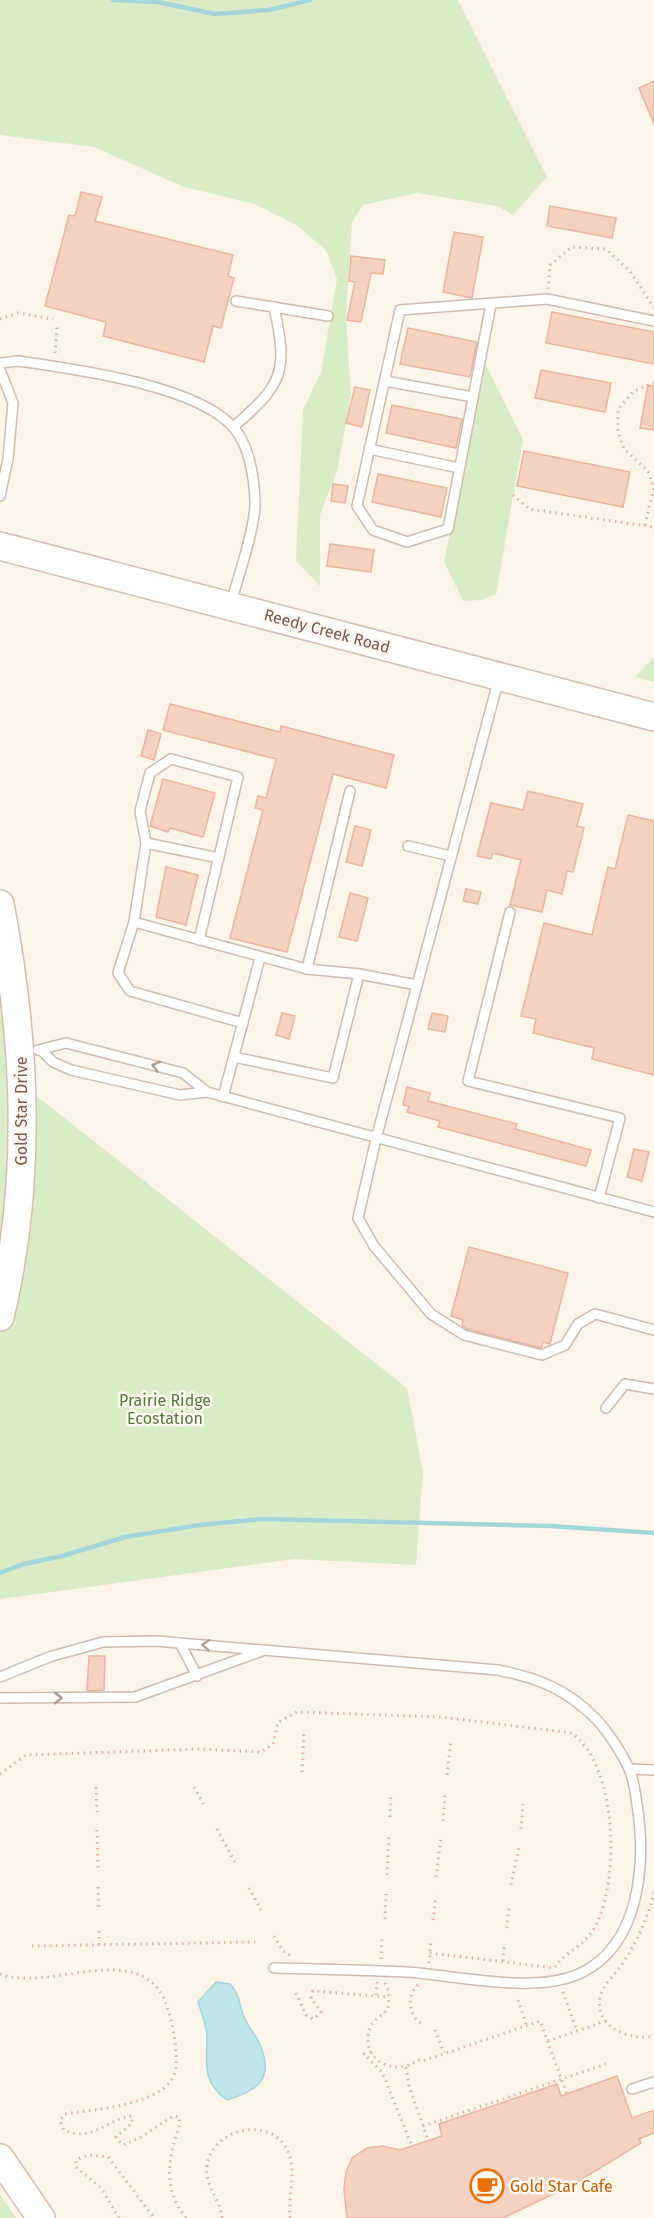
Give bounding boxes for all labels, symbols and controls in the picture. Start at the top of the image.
street label: Reedy Creek Road [262,605,392,657]
street label: Gold Star Drive [12,1057,31,1165]
one-way arrow [151,1061,161,1074]
park label: Prairie Ridge Ecostation [119,1391,211,1428]
one-way arrow [201,1639,211,1652]
one-way arrow [54,1692,63,1704]
cafe icon: Gold Star Cafe [469,2168,505,2204]
place label: Gold Star Cafe [510,2177,613,2196]

